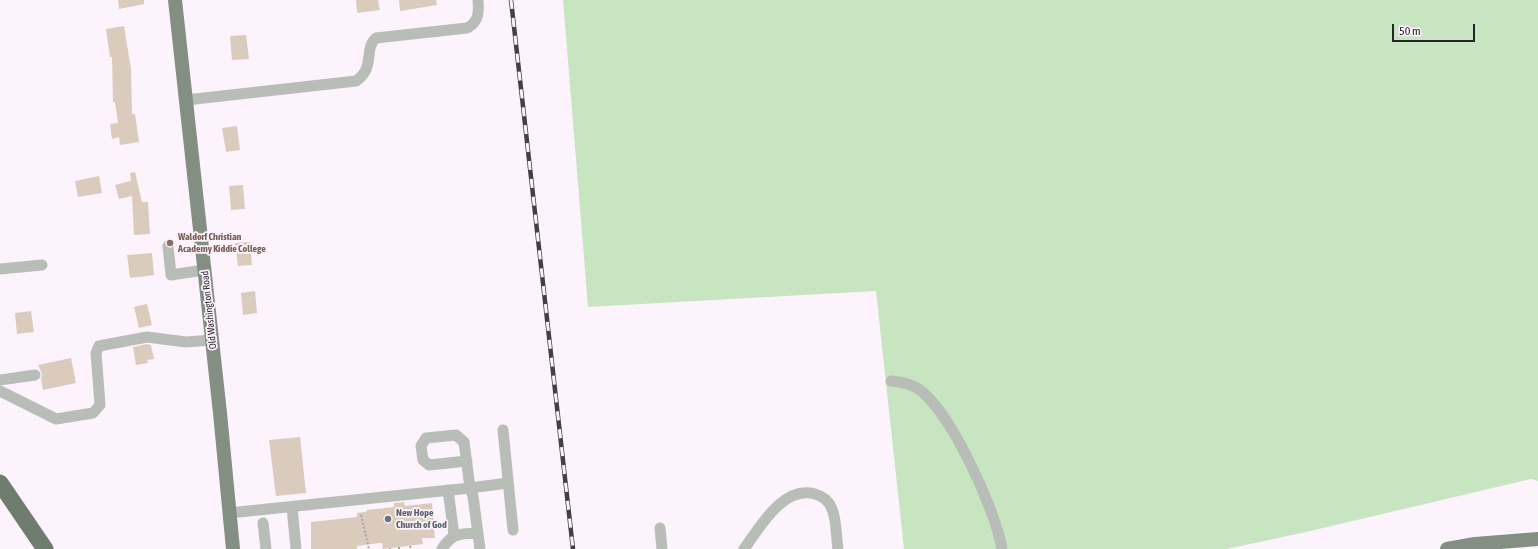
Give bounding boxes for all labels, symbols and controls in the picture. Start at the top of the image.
scale bar [1394,16,1477,42]
text: 50 m [1399,24,1421,38]
place label: Waldorf Christian Academy Kiddie College [178,231,266,254]
marker: Waldorf Christian Academy Kiddie College [165,238,175,248]
street label: Old Washington Road [199,270,219,350]
place label: New Hope Church of God [396,507,447,530]
marker: New Hope Church of God [383,514,393,524]

